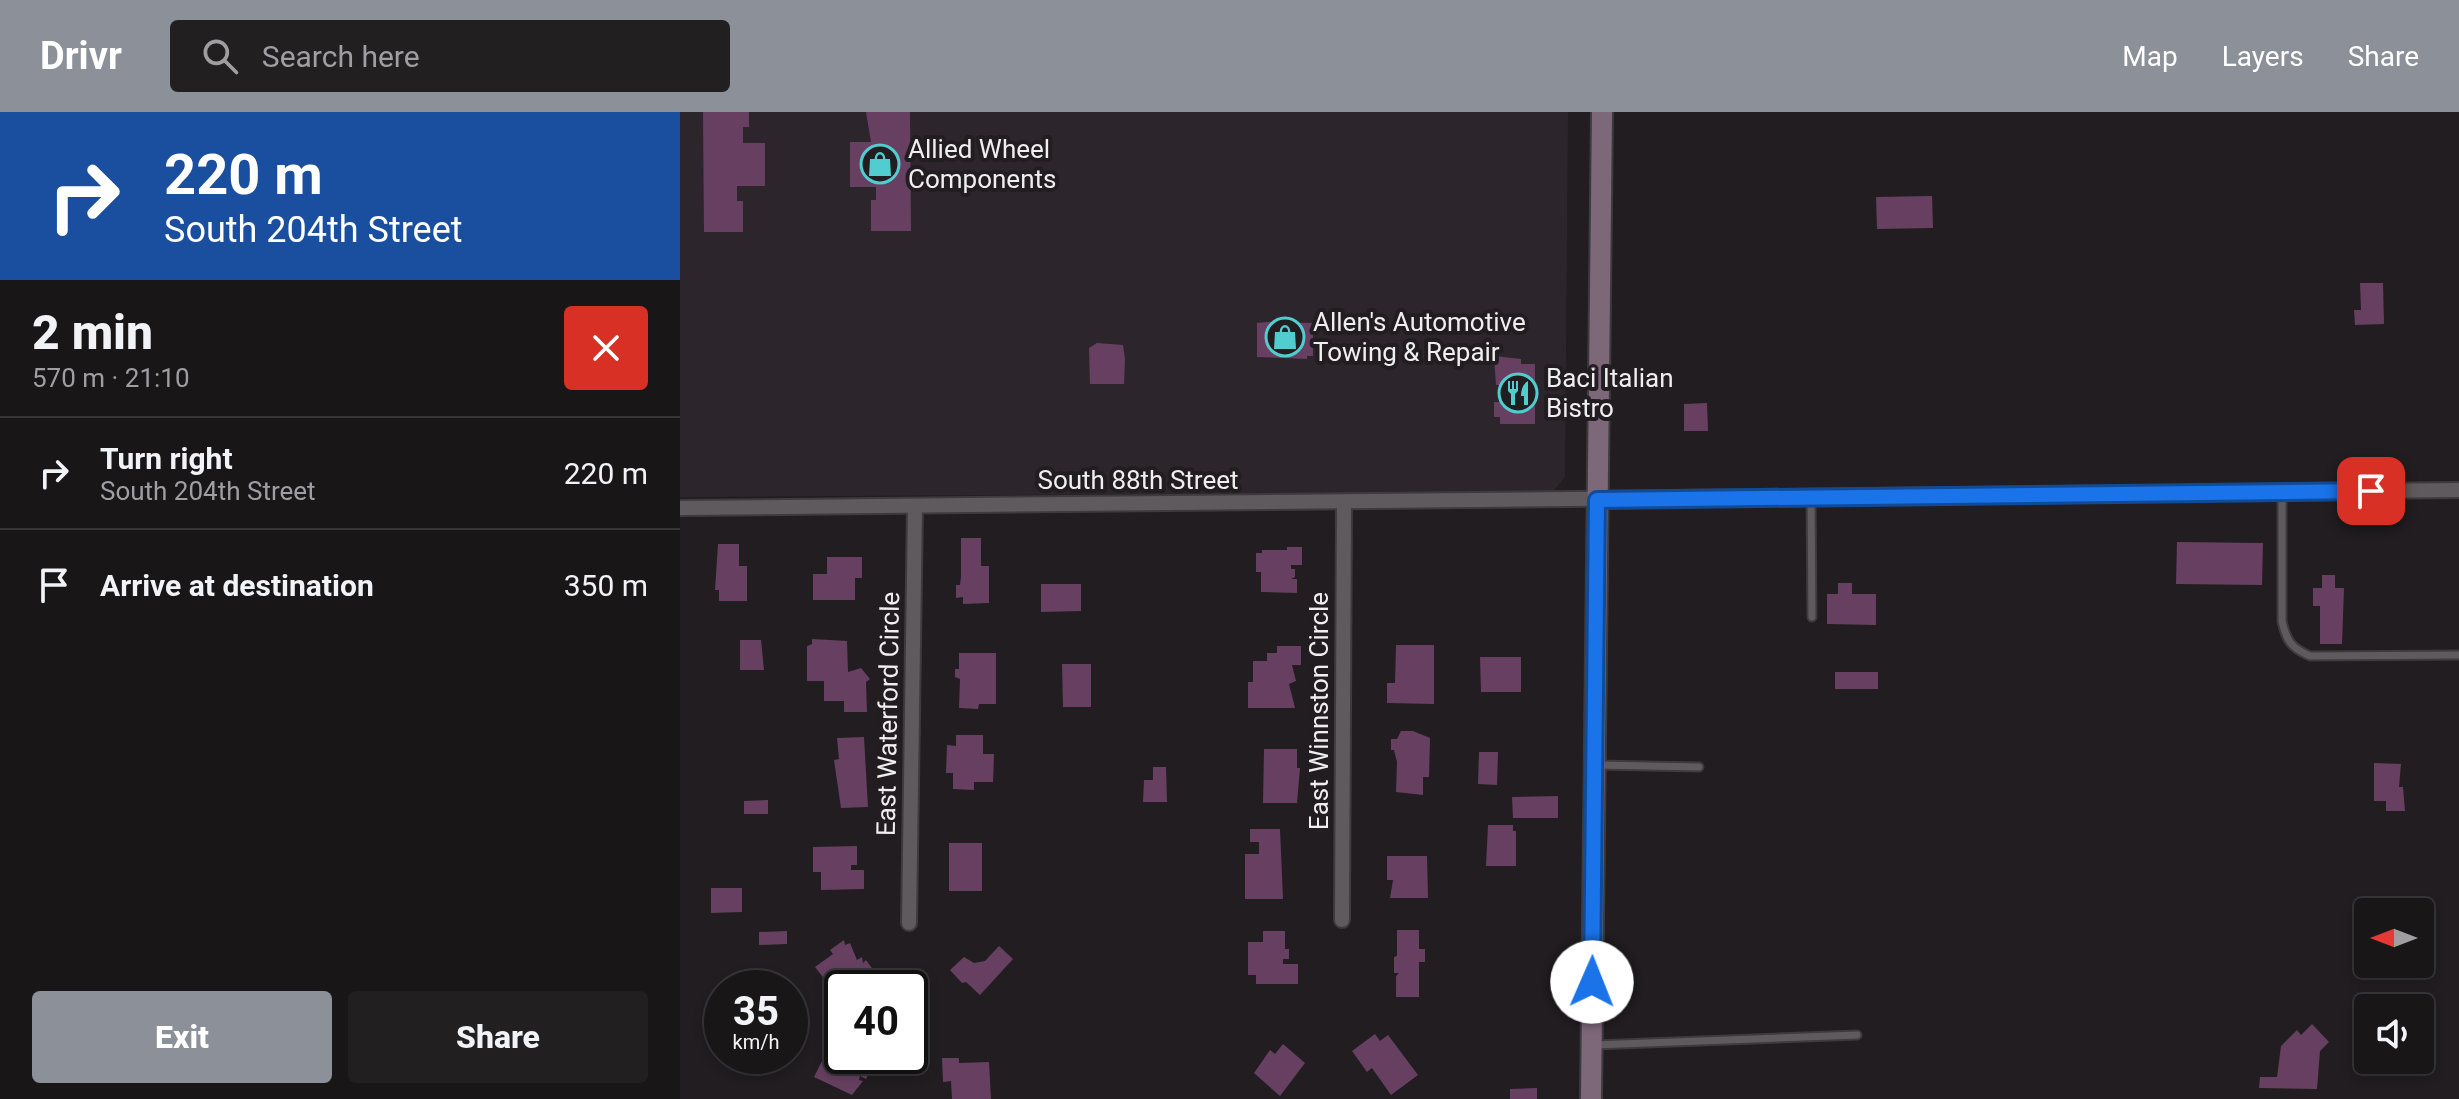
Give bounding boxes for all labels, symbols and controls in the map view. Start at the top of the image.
search box [170,20,730,92]
text: Drivr [40,34,122,78]
icon: search [198,34,242,78]
text: Search here [262,39,420,74]
text: Map [2122,40,2178,73]
text: Layers [2222,40,2304,73]
text: Share [2348,40,2419,73]
place label: Allied Wheel Components [908,134,1056,194]
text: 220 m [164,142,323,208]
shop icon: Allied Wheel Components [859,143,901,185]
icon: right [32,144,136,248]
text: South 204th Street [164,209,463,251]
text: 2 min [32,304,153,361]
button: close [564,306,648,390]
place label: Allen's Automotive Towing & Repair [1313,307,1526,367]
shop icon: Allen's Automotive Towing & Repair [1264,316,1306,358]
text: 570 m · 21:10 [32,363,190,393]
place label: Baci Italian Bistro [1546,363,1674,423]
restaurant icon: Baci Italian Bistro [1497,372,1539,414]
text: Turn right [100,441,233,476]
icon: right [32,451,76,495]
text: 220 m [564,456,648,491]
pin [2337,457,2405,525]
street label: South 88th Street [1038,465,1238,495]
icon: arrive [2349,469,2393,513]
text: South 204th Street [100,476,316,506]
icon: arrive [32,563,76,607]
text: Arrive at destination [100,568,374,603]
text: 350 m [564,568,648,603]
street label: East Waterford Circle [871,592,905,836]
street label: East Winnston Circle [1304,592,1334,830]
north arrow [2354,898,2434,978]
map controls [2354,898,2434,1074]
position arrow [1550,940,1634,1024]
speed limit sign: 40 [824,970,928,1074]
text: 35 [733,988,779,1035]
button: Exit [32,991,332,1083]
button: Share [348,991,648,1083]
button: sound [2354,994,2434,1074]
text: km/h [733,1030,779,1054]

